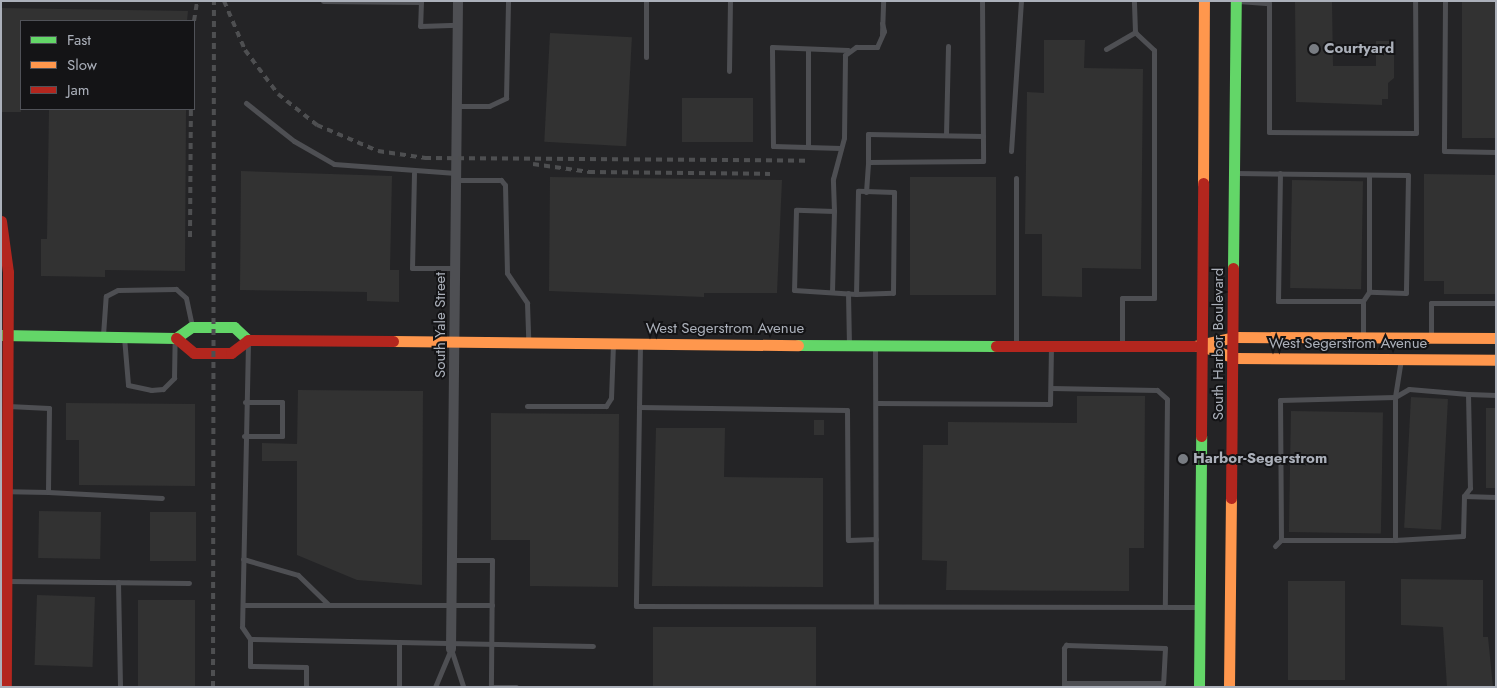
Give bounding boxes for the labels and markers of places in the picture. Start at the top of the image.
place label: Courtyard [1324,40,1394,58]
marker: Courtyard [1308,43,1320,55]
place label: Harbor-Segerstrom [1193,450,1327,468]
marker: Harbor-Segerstrom [1177,453,1189,465]

